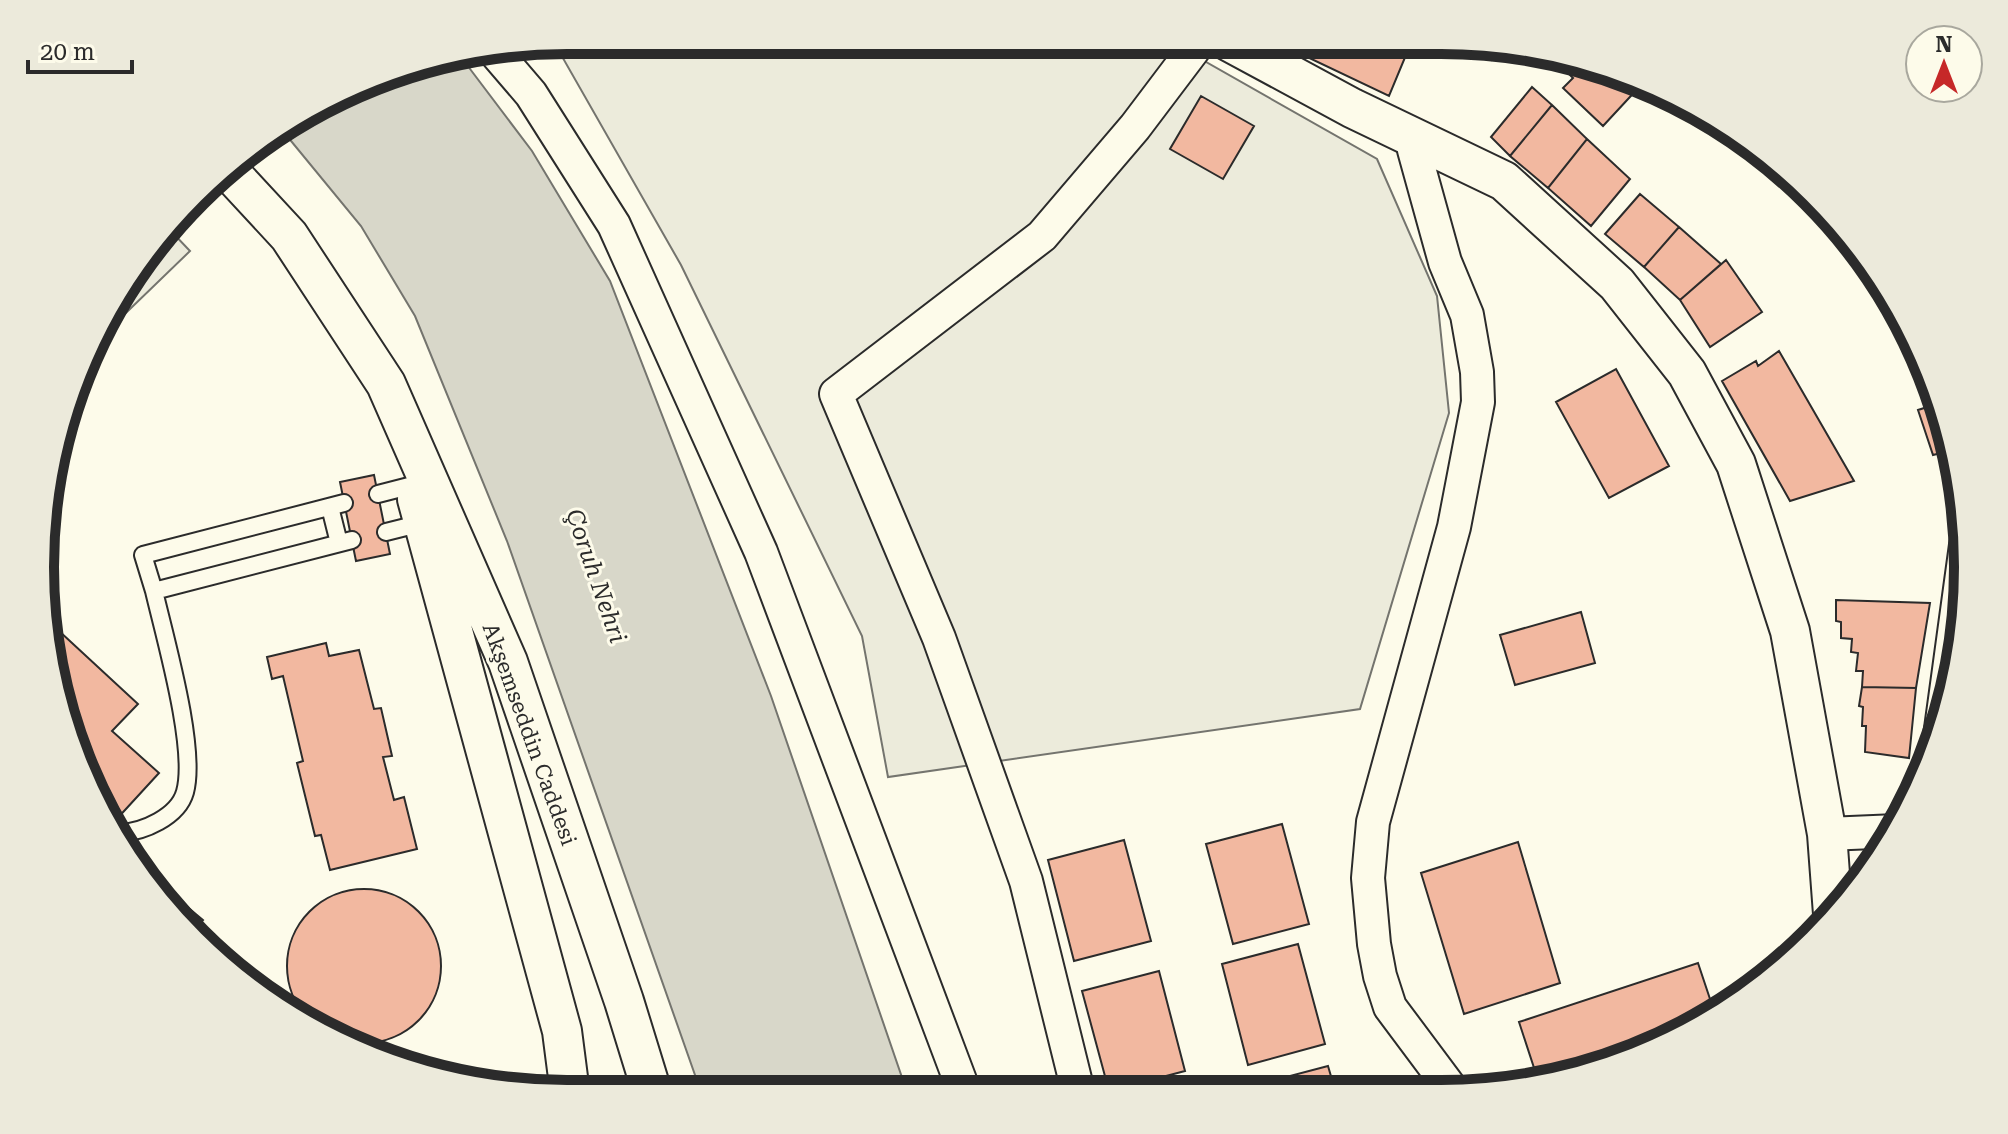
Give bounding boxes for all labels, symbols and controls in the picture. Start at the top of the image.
scale bar [28,24,132,74]
north arrow [1904,24,1984,104]
text: N [1936,32,1953,57]
text: 20 m [40,38,95,66]
water label: Çoruh Nehri [560,505,632,647]
street label: Akşemseddin Caddesi [478,620,581,849]

